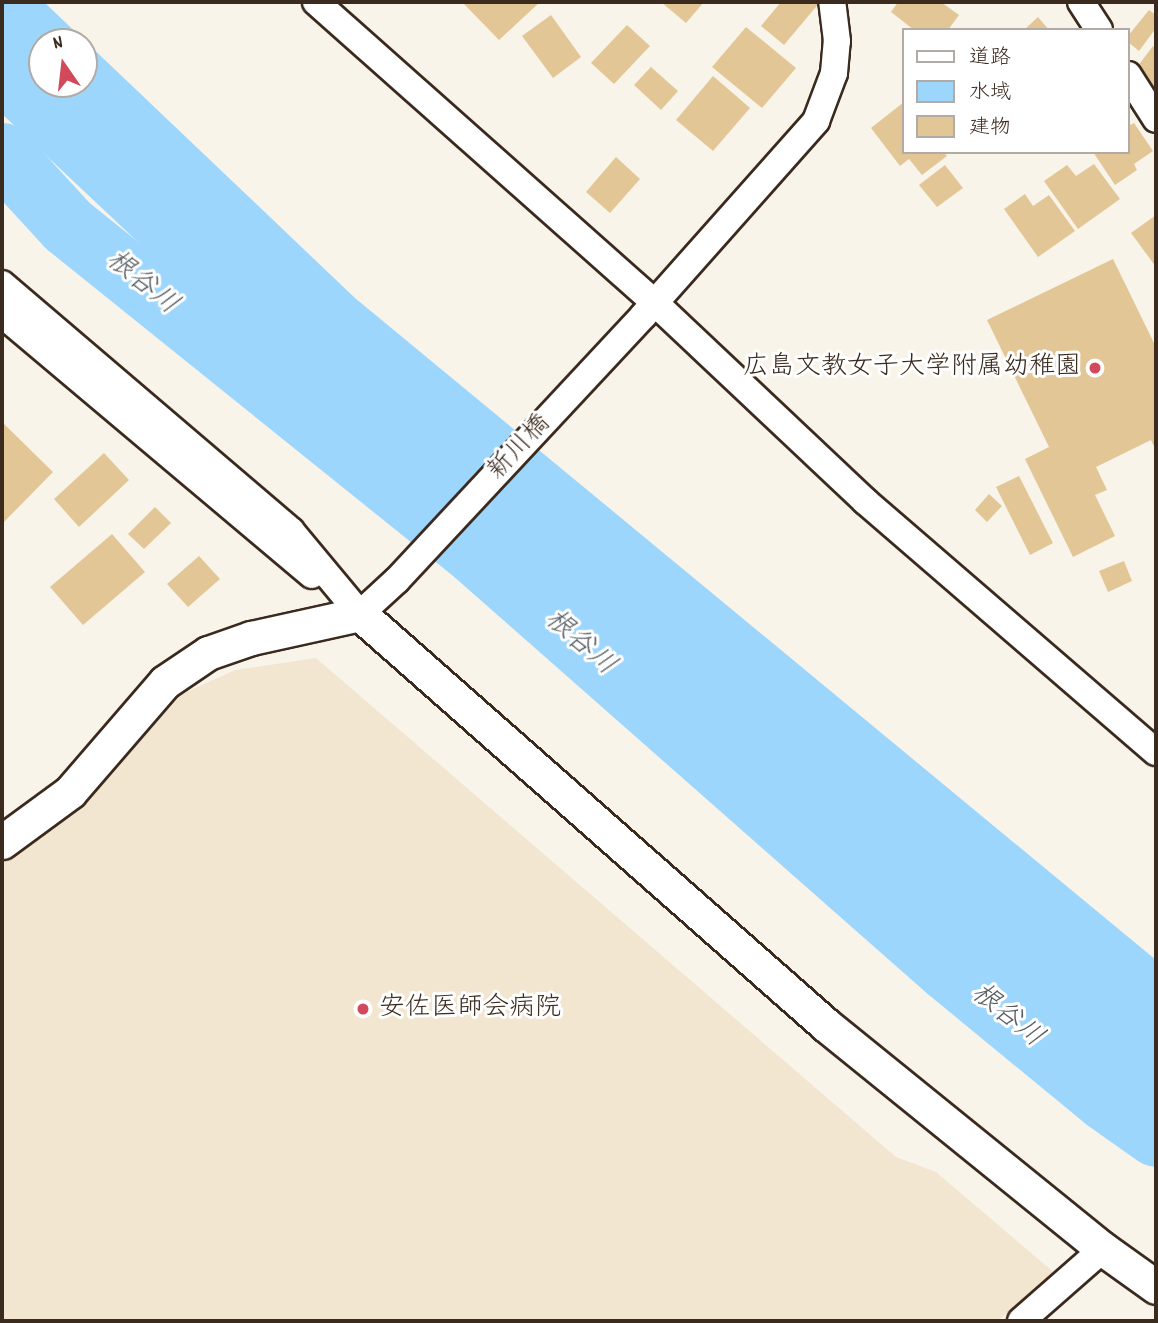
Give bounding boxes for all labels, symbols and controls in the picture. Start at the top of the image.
north arrow [28,28,98,98]
legend [902,28,1130,154]
text: N [50,30,66,58]
text: 道路 [969,44,1011,74]
text: 水域 [969,79,1011,109]
text: 建物 [969,114,1011,144]
water label: 根谷川 [98,245,184,323]
place label: 広島文教女子大学附属幼稚園 [743,352,1081,384]
marker: 広島文教女子大学附属幼稚園 [1087,360,1103,376]
street label: 新川橋 [482,409,558,487]
water label: 根谷川 [536,604,622,684]
water label: 根谷川 [963,978,1049,1056]
place label: 安佐医師会病院 [379,993,561,1025]
marker: 安佐医師会病院 [353,999,373,1019]

